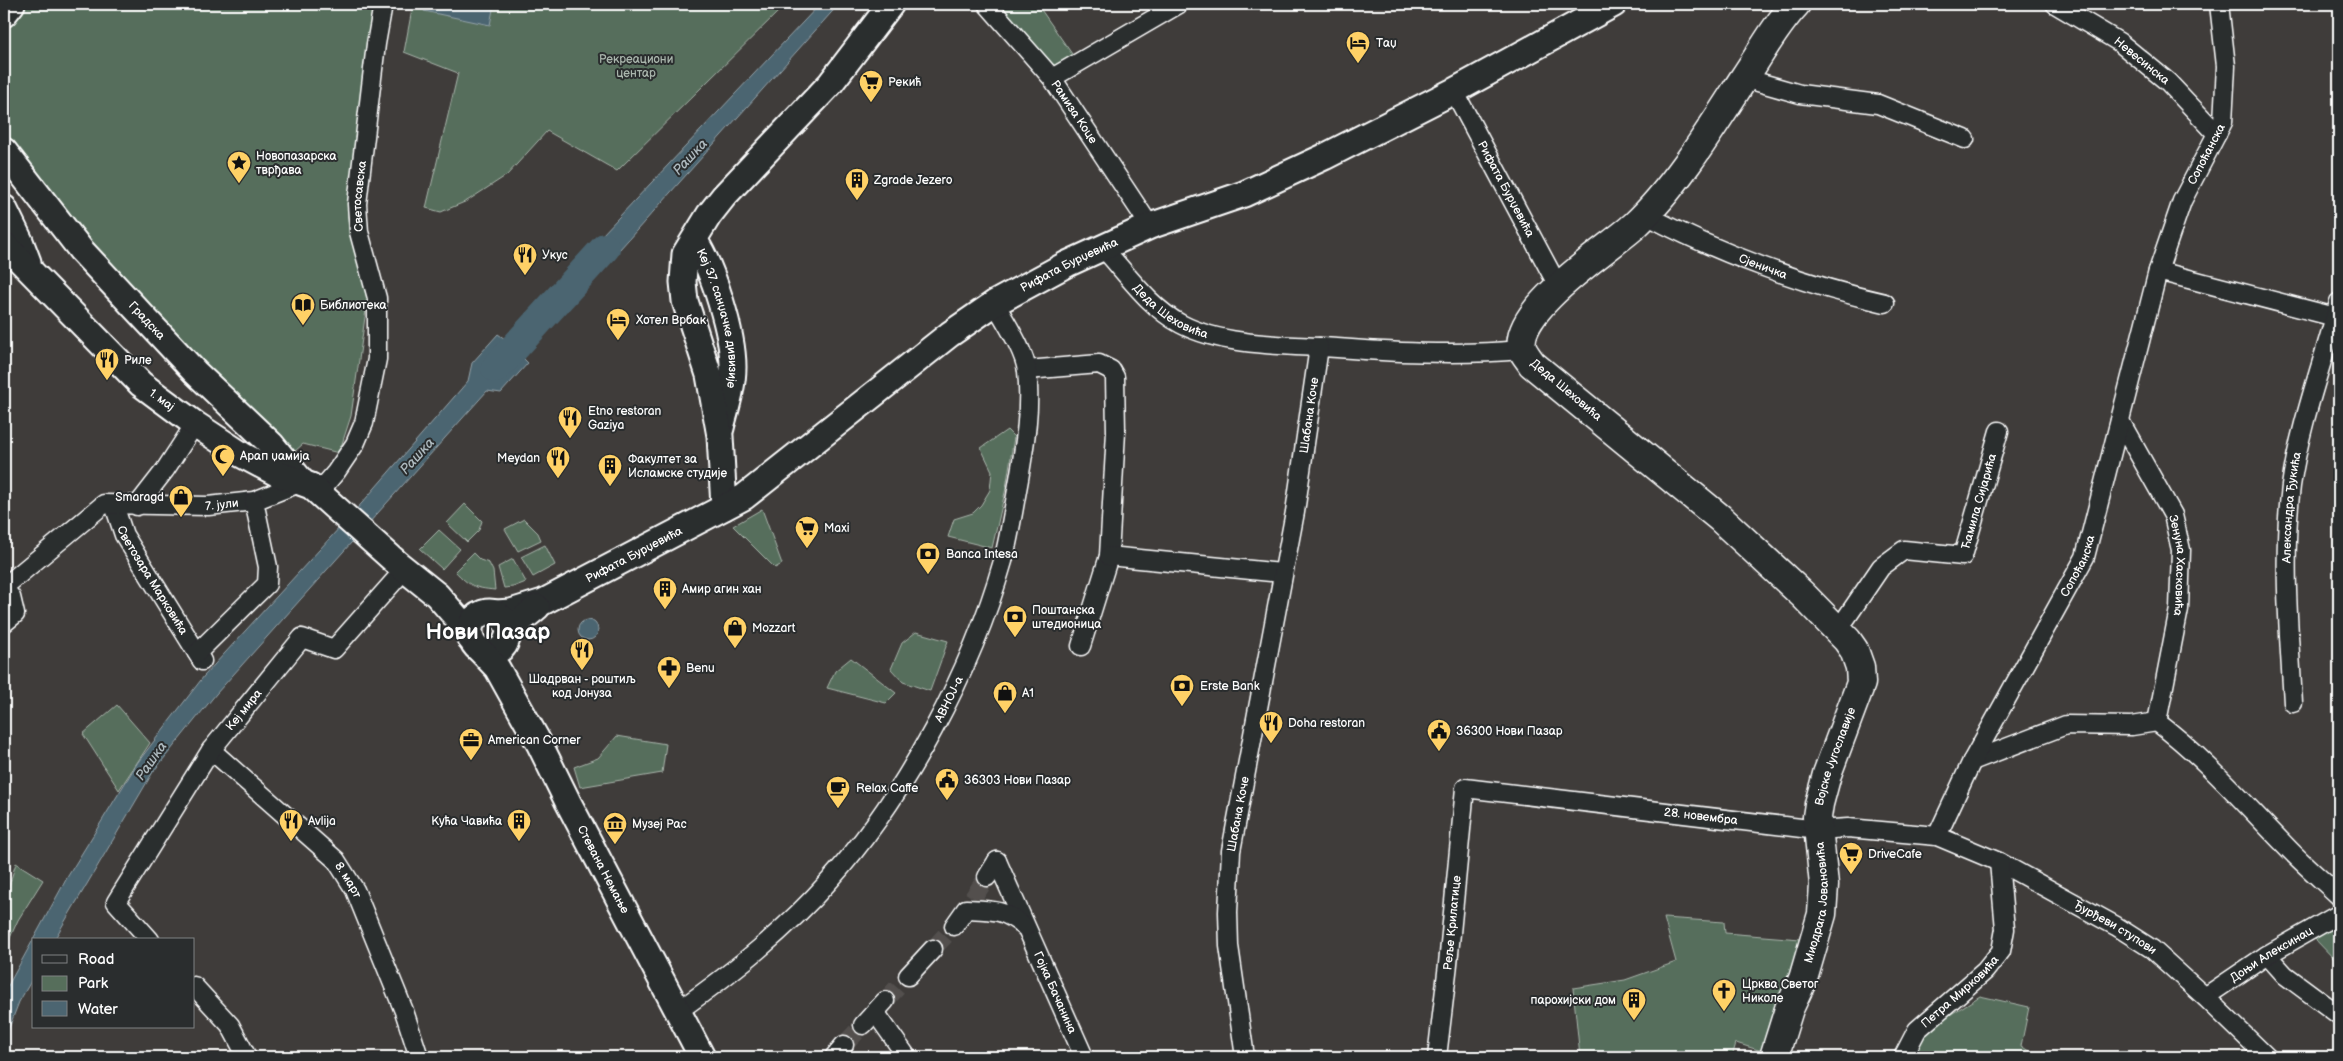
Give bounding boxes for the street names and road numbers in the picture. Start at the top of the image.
street label: Невесинска [2111,34,2173,88]
street label: Рамиза Коце [1048,77,1101,147]
street label: Сопоћанска [2184,121,2228,187]
street label: Рифата Бурџевића [1474,138,1538,240]
street label: Светосавска [349,160,370,232]
street label: Рифата Бурџевића [1018,234,1120,295]
street label: Кеј 37. санџачке дивизије [693,246,741,390]
street label: Сјеничка [1737,251,1789,282]
street label: Деда Шеховића [1130,280,1210,342]
street label: Градска [125,298,168,343]
street label: Деда Шеховића [1527,356,1605,424]
street label: Шабана Коче [1296,376,1322,454]
street label: 1. мај [146,385,178,414]
street label: Александра Ђукића [2279,450,2304,564]
street label: Ћамила Сијарића [1958,452,2000,551]
street label: 7. јули [205,495,239,514]
street label: Зенуна Хасковића [2166,513,2189,617]
street label: Рифата Бурџевића [583,523,685,586]
street label: Светозара Марковића [114,524,191,637]
street label: Сопоћанска [2057,533,2098,599]
street label: АВНОЈ-а [931,674,966,726]
street label: Кеј мира [222,686,265,734]
street label: Војске Југославије [1811,705,1859,807]
street label: Шабана Коче [1224,775,1253,853]
street label: 28. новембра [1663,804,1739,828]
street label: Стевана Немање [574,823,633,916]
street label: Миодрага Јовановића [1801,841,1832,965]
street label: 8. март [332,859,365,900]
street label: Реље Крилатице [1440,874,1464,971]
street label: Ђурђеви ступови [2071,897,2160,957]
street label: Доњи Алексинац [2227,923,2315,985]
street label: Гојка Бачанина [1031,949,1080,1036]
street label: Петра Мирковића [1918,952,2002,1031]

